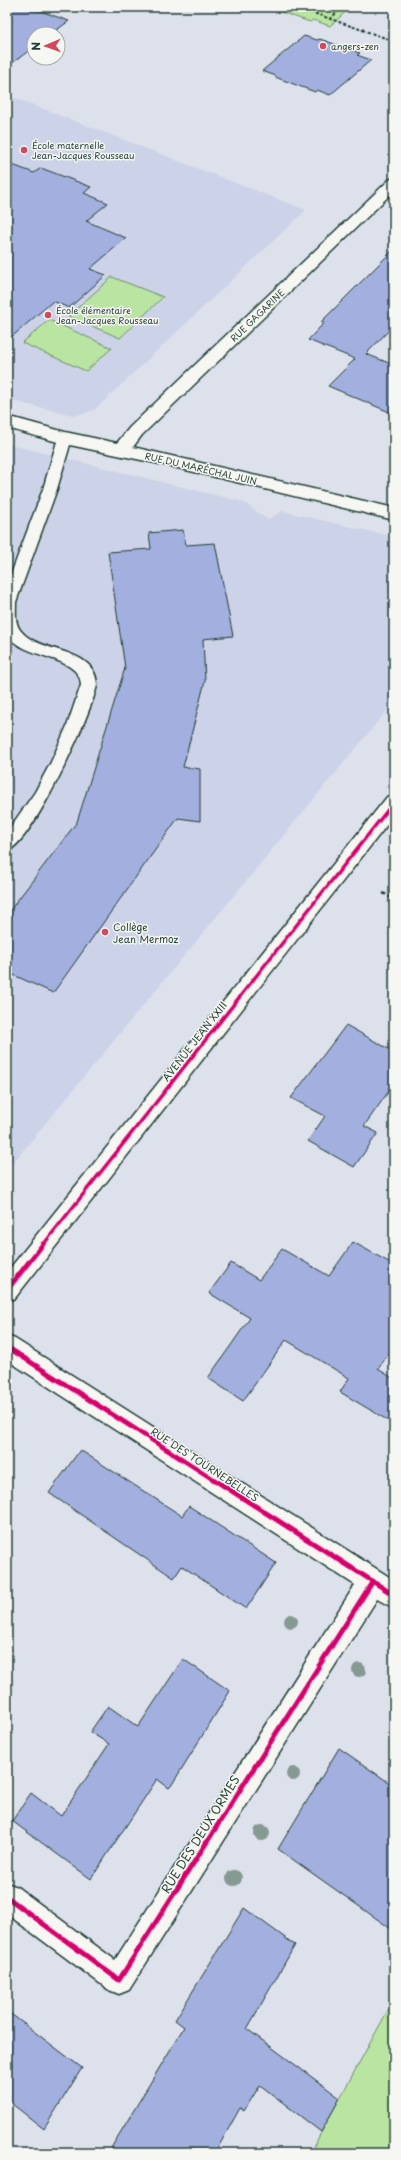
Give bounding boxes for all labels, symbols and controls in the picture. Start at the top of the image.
north arrow [26,26,66,66]
place label: angers-zen [331,39,379,53]
text: N [27,41,44,51]
marker: angers-zen [318,41,328,51]
place label: École maternelle Jean-Jacques Rousseau [32,138,134,162]
marker: École maternelle Jean-Jacques Rousseau [19,145,29,155]
street label: RUE GAGARINE [227,285,288,345]
place label: École élémentaire Jean-Jacques Rousseau [56,303,158,327]
marker: École élémentaire Jean-Jacques Rousseau [43,310,53,320]
street label: RUE DU MARÉCHAL JUIN [144,448,258,488]
place label: Collège Jean Mermoz [113,919,178,946]
marker: Collège Jean Mermoz [100,927,110,937]
street label: AVENUE JEAN XXIII [158,998,230,1084]
street label: RUE DES TOURNEBELLES [148,1423,262,1505]
street label: RUE DES DEUX ORMES [156,1771,244,1897]

